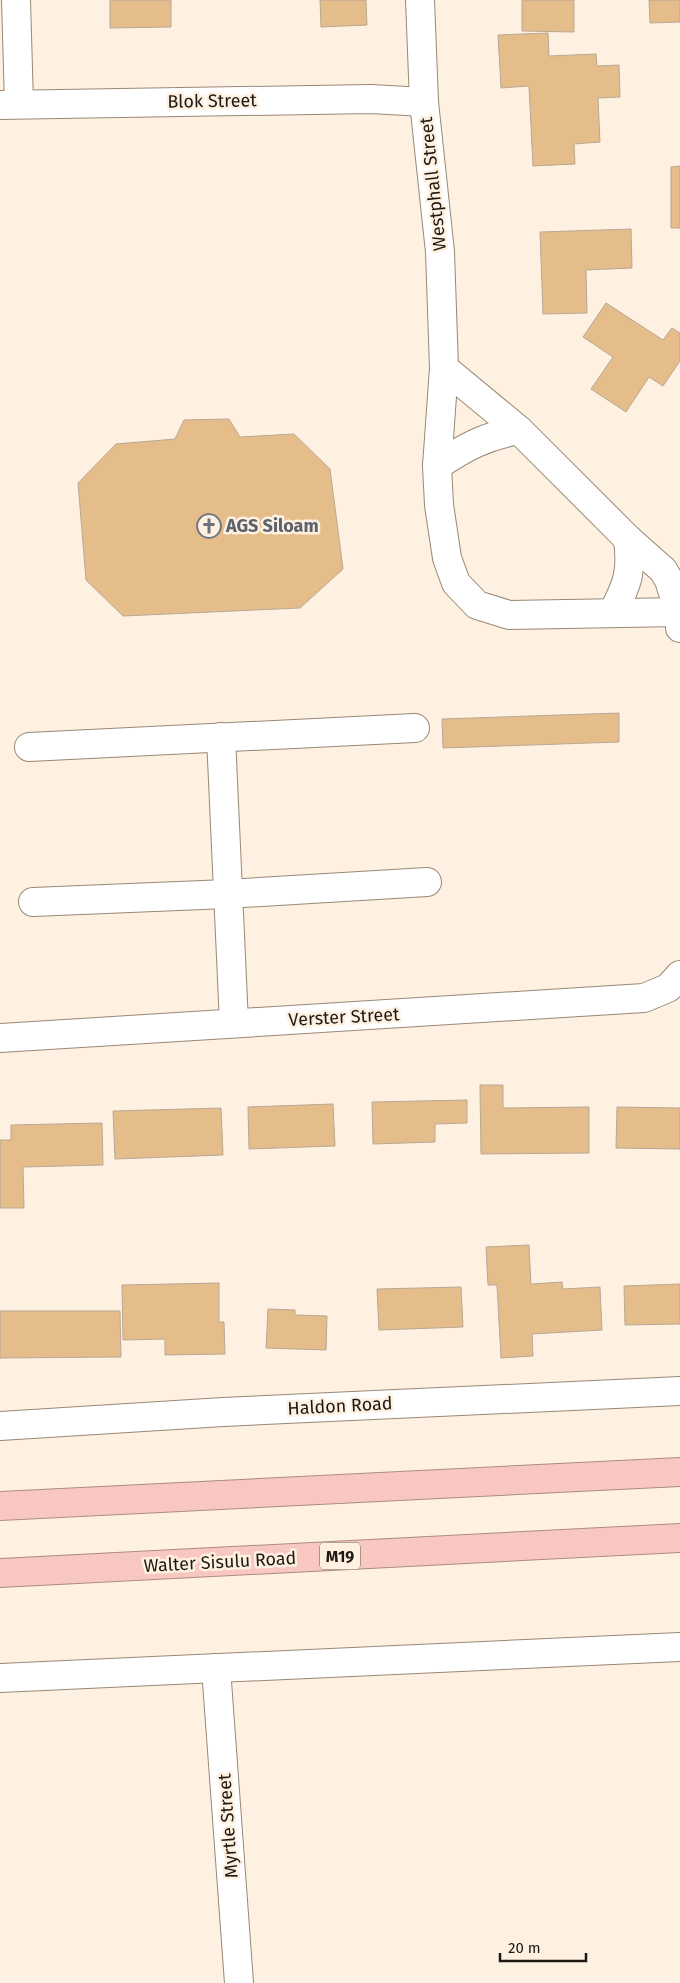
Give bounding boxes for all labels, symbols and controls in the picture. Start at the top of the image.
street label: Blok Street [167,89,257,113]
street label: Westphall Street [415,116,451,252]
church icon: AGS Siloam [196,513,222,539]
place label: AGS Siloam [225,515,319,537]
street label: Verster Street [288,1003,401,1031]
street label: Haldon Road [287,1392,393,1420]
road number: M19 [320,1542,360,1570]
street label: Walter Sisulu Road [143,1547,297,1577]
street label: Myrtle Street [213,1773,243,1879]
scale bar [500,1930,586,1962]
text: 20 m [508,1939,541,1957]

